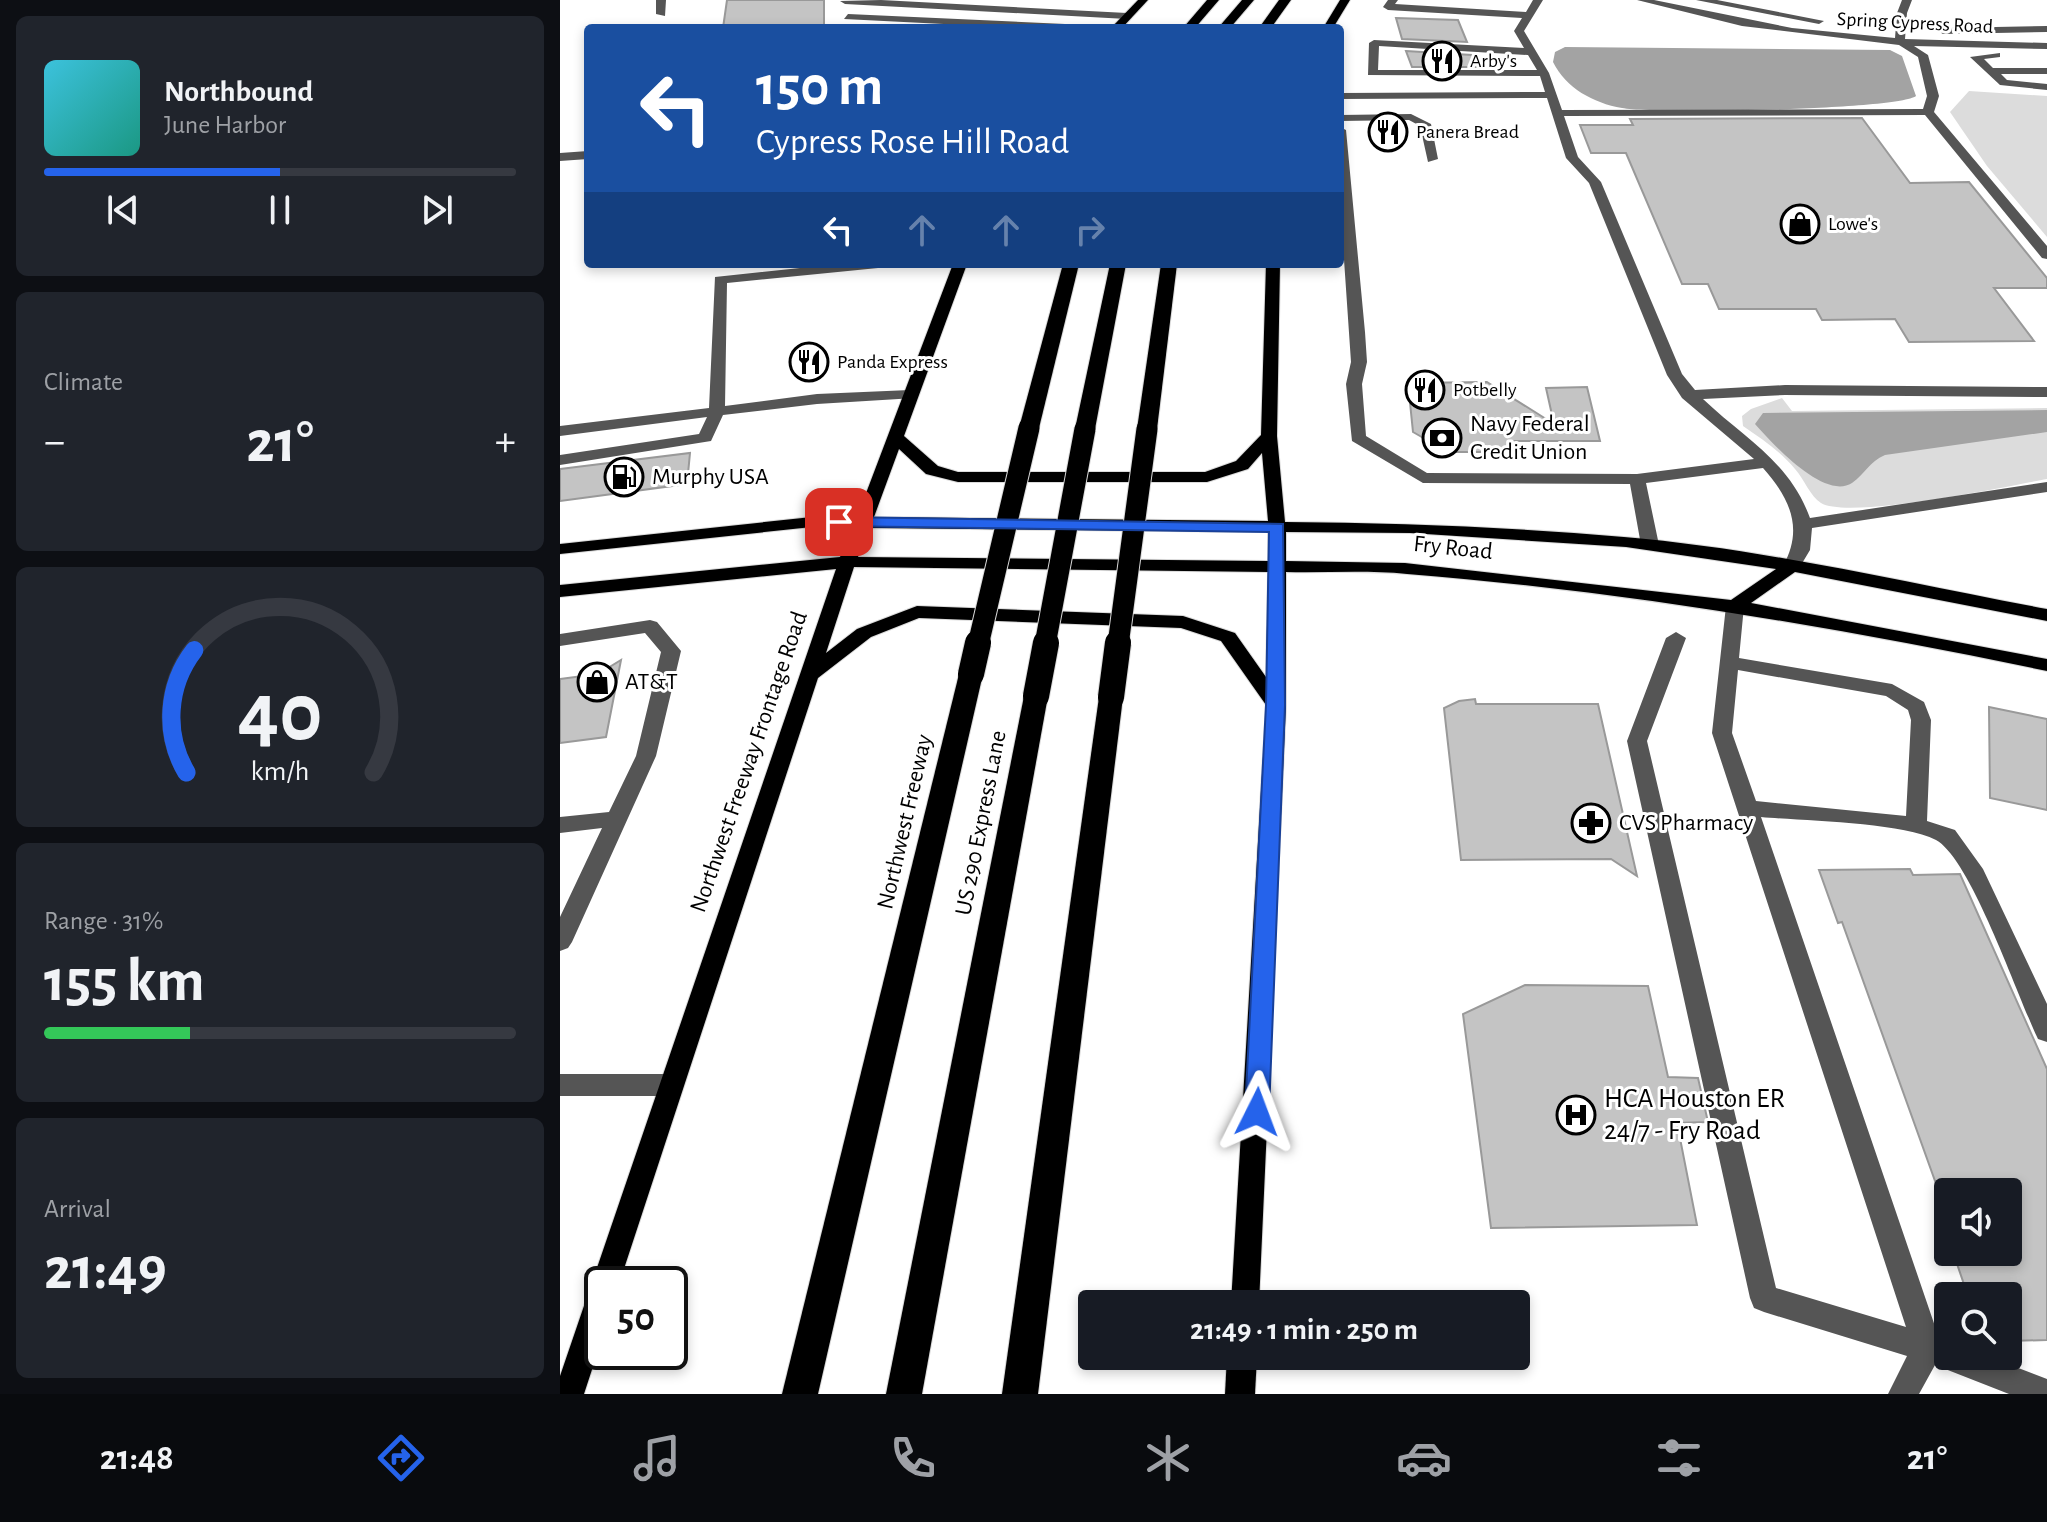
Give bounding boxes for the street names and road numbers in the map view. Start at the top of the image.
street label: Spring Cypress Road [1836,9,1994,37]
street label: Fry Road [1412,532,1494,564]
street label: Northwest Freeway Frontage Road [686,608,812,916]
street label: US 290 Express Lane [951,728,1011,918]
street label: Northwest Freeway [873,732,937,912]

